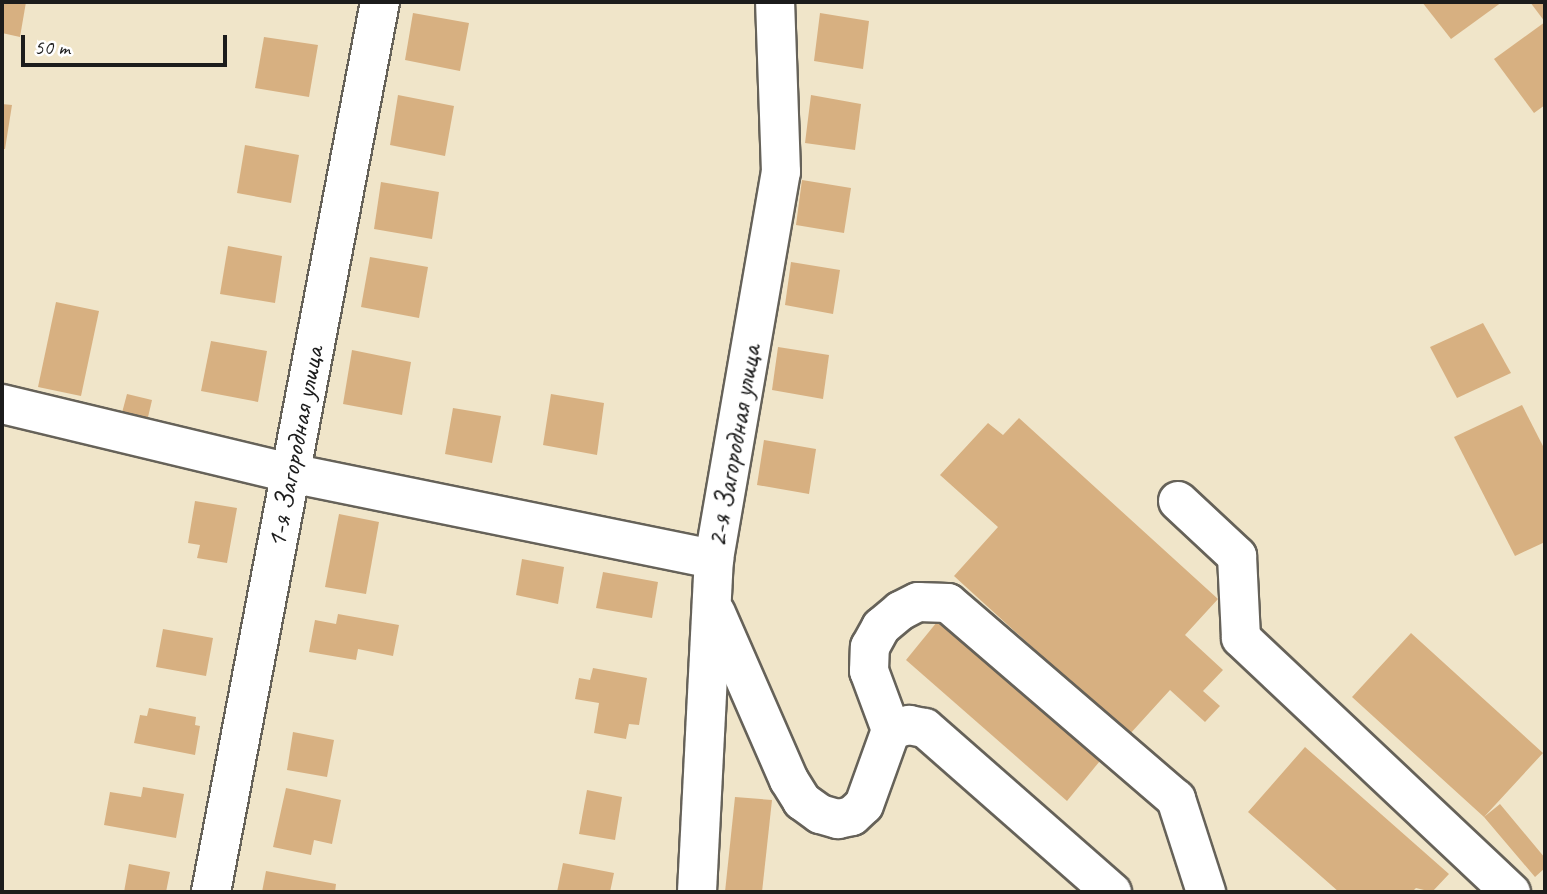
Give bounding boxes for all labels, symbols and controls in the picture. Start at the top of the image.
scale bar [24,21,231,65]
text: 50 m [34,34,70,60]
street label: 2-я Загородная улица [700,341,768,551]
street label: 1-я Загородная улица [259,342,331,552]

